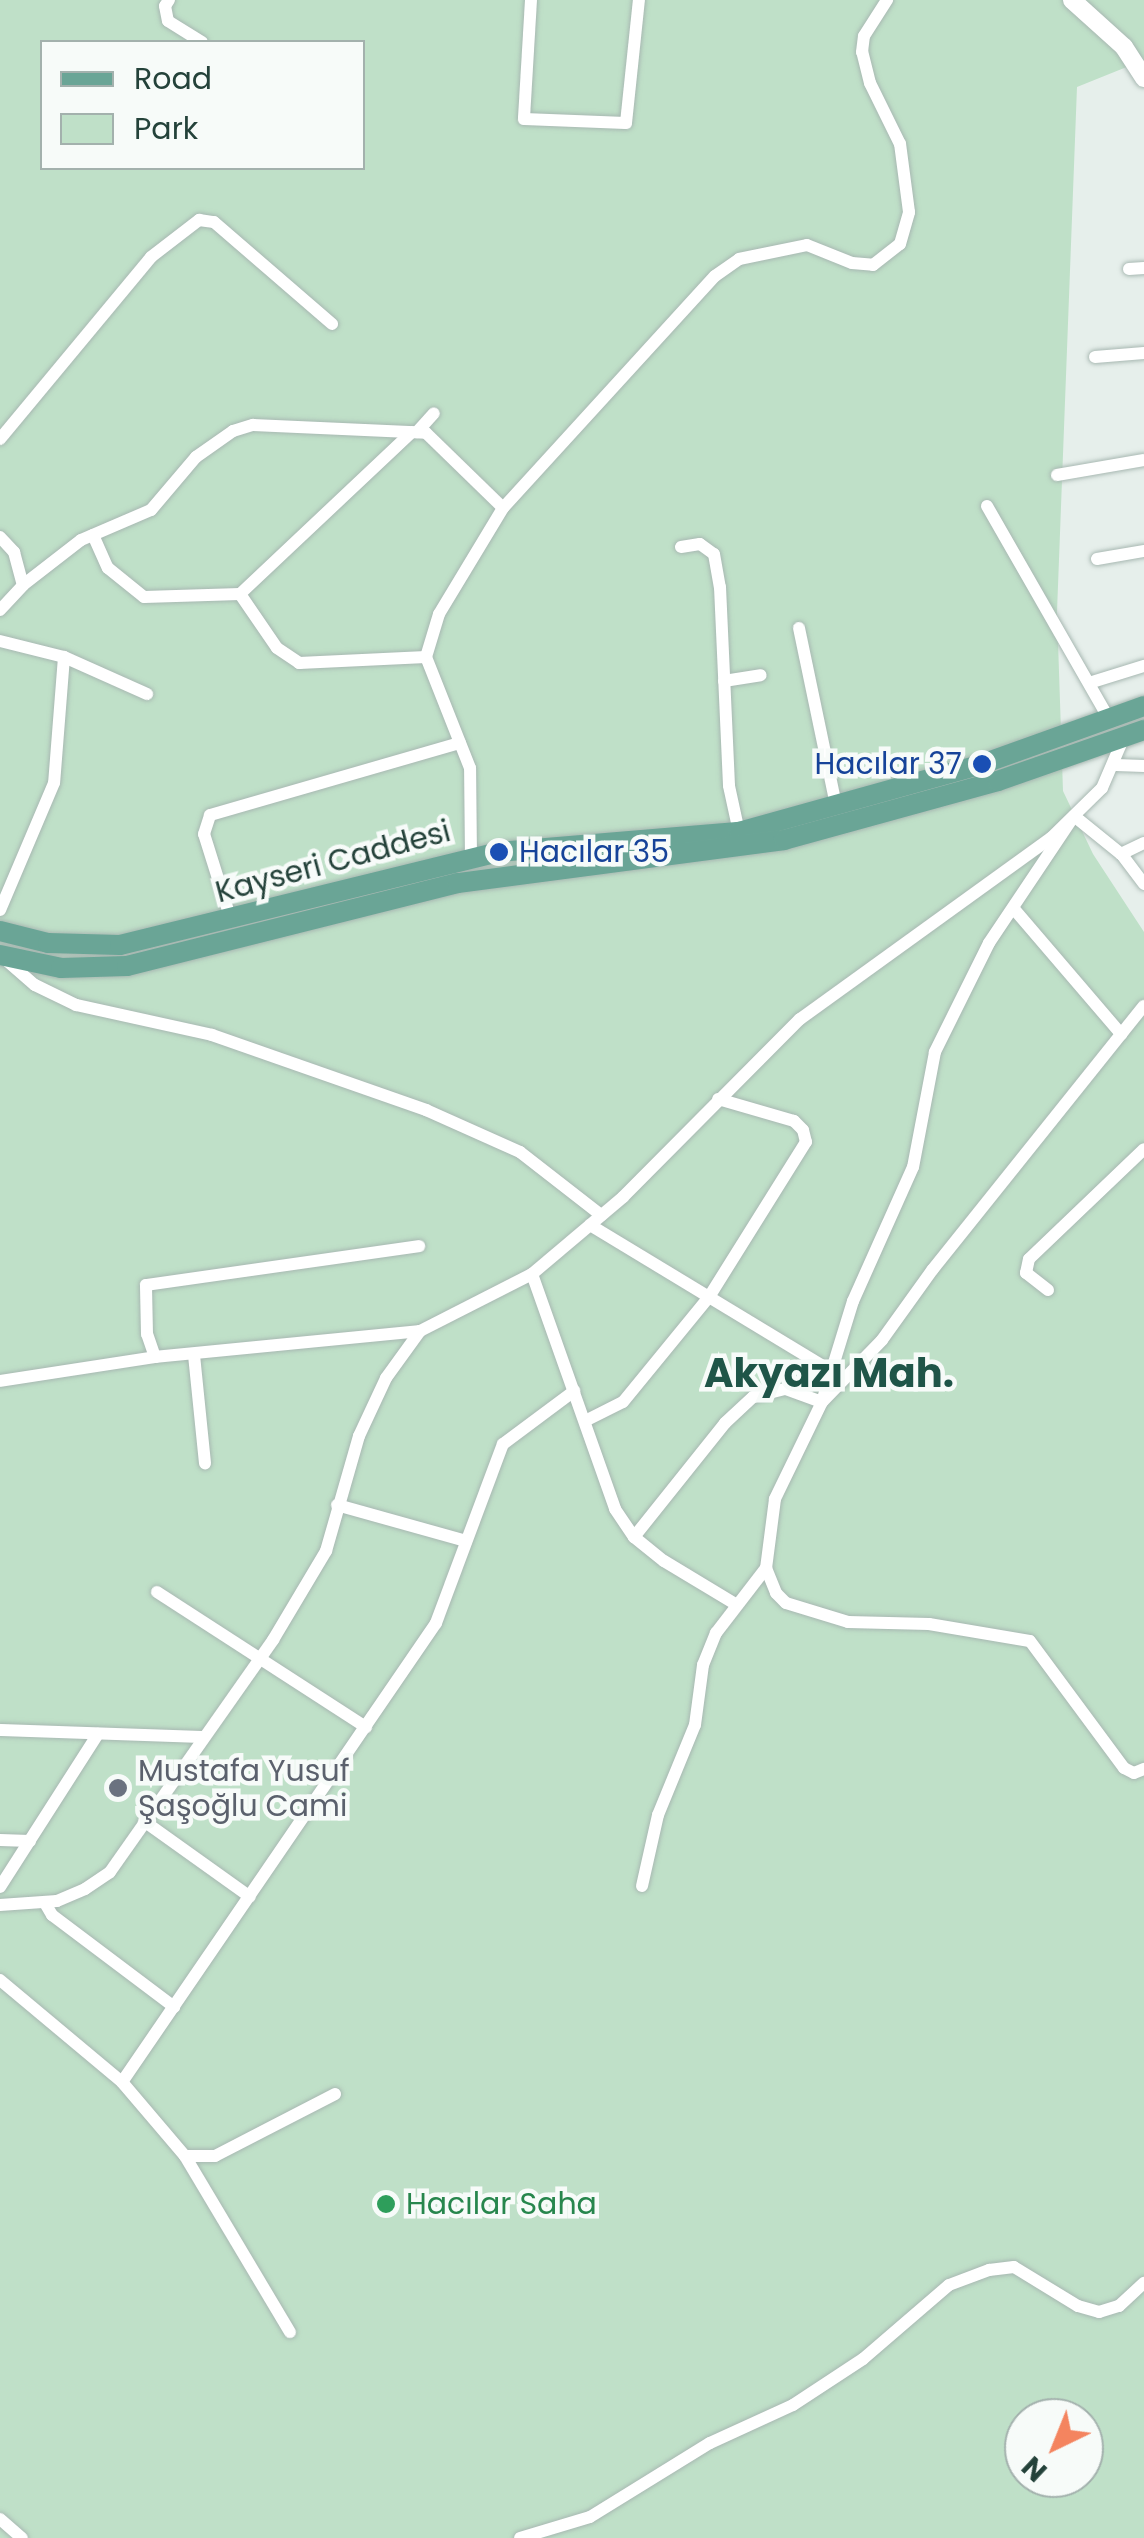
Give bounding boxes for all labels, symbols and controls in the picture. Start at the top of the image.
legend [40,40,365,170]
text: Road [134,57,212,100]
text: Park [134,107,198,150]
place label: Hacılar 37 [814,746,962,782]
marker: Hacılar 37 [971,753,993,775]
street label: Kayseri Caddesi [212,813,454,911]
place label: Hacılar 35 [519,834,669,870]
marker: Hacılar 35 [488,841,510,863]
district label: Akyazı Mah. [704,1349,954,1397]
place label: Mustafa Yusuf Şaşoğlu Cami [138,1753,349,1824]
marker: Mustafa Yusuf Şaşoğlu Cami [107,1777,129,1799]
place label: Hacılar Saha [406,2186,597,2222]
marker: Hacılar Saha [375,2193,397,2215]
north arrow [1004,2398,1104,2498]
text: N [1014,2447,1056,2490]

